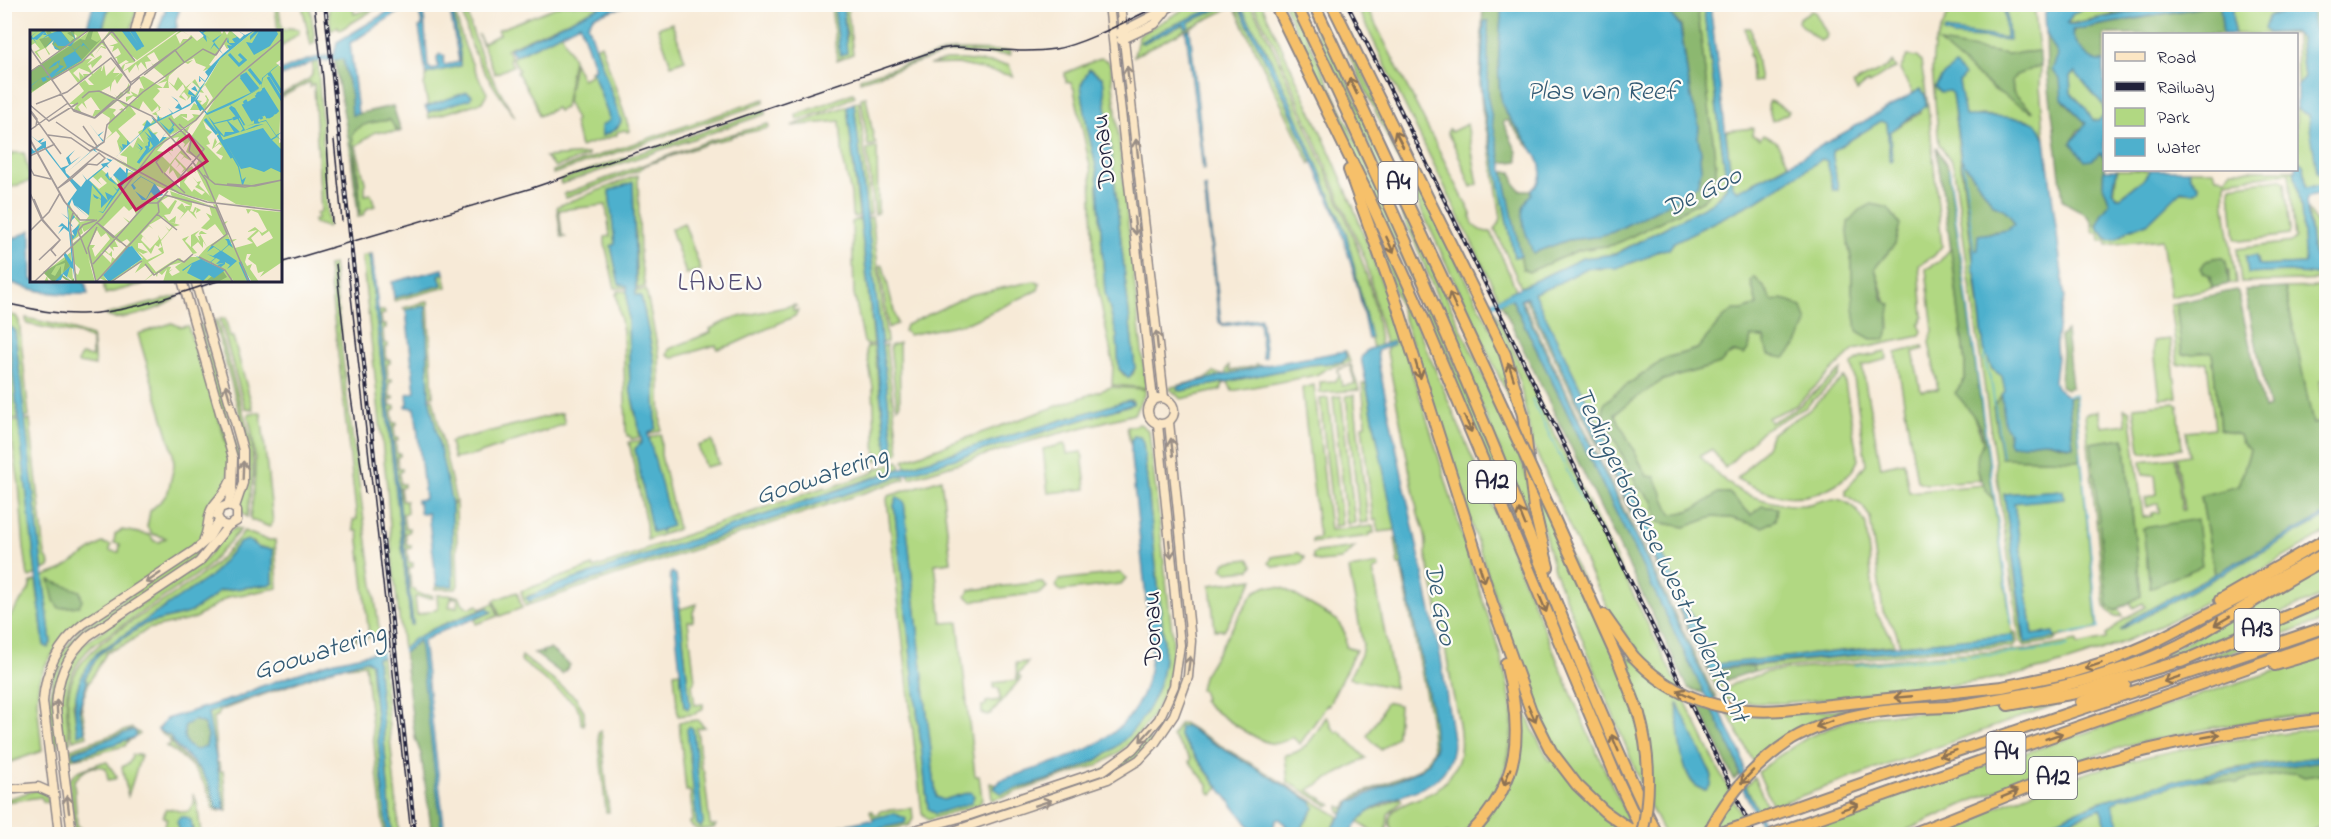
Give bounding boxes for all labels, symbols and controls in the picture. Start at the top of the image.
inset map [30,30,282,282]
legend [2103,33,2298,171]
text: Road [2157,46,2196,72]
one-way arrow [1123,66,1134,85]
water label: Plas van Reef [1527,73,1682,112]
text: Railway [2157,76,2214,102]
one-way arrow [1347,77,1359,95]
text: Park [2157,106,2190,132]
street label: Donau [1082,112,1128,191]
one-way arrow [1393,130,1405,148]
text: Water [2157,136,2201,162]
one-way arrow [1131,139,1142,159]
water label: De Goo [1657,156,1750,229]
road number: A4 [1378,162,1418,204]
one-way arrow [1129,216,1140,236]
one-way arrow [1385,235,1397,253]
district label: LANEN [678,264,764,303]
one-way arrow [1447,292,1458,310]
one-way arrow [1151,331,1162,351]
one-way arrow [1413,360,1424,379]
one-way arrow [1505,362,1516,381]
water label: Tedingerbroekse West-Molentocht [1561,381,1760,733]
one-way arrow [222,384,233,403]
one-way arrow [1463,414,1474,432]
water label: Goowatering [751,437,894,518]
one-way arrow [1166,438,1177,458]
one-way arrow [238,461,249,481]
road number: A12 [1468,461,1516,503]
one-way arrow [1515,508,1526,527]
one-way arrow [1165,539,1176,559]
water label: De Goo [1412,559,1466,650]
one-way arrow [1478,564,1489,583]
one-way arrow [145,572,162,584]
street label: Donau [1134,591,1174,666]
one-way arrow [1538,594,1549,612]
road number: A13 [2234,609,2280,651]
water label: Goowatering [249,614,392,693]
one-way arrow [2214,615,2231,627]
one-way arrow [1184,655,1195,675]
one-way arrow [2084,661,2103,672]
one-way arrow [2163,675,2182,686]
one-way arrow [1676,688,1694,699]
one-way arrow [1894,692,1913,703]
one-way arrow [51,700,62,720]
one-way arrow [1527,705,1539,723]
one-way arrow [1815,719,1834,730]
one-way arrow [1139,728,1153,743]
one-way arrow [2044,730,2063,741]
one-way arrow [2201,730,2221,741]
road number: A4 [1986,732,2026,774]
one-way arrow [1609,734,1620,752]
one-way arrow [1939,748,1957,759]
road number: A12 [2029,757,2077,799]
one-way arrow [1501,768,1512,786]
one-way arrow [1740,769,1754,784]
one-way arrow [2000,788,2019,799]
one-way arrow [62,794,73,814]
one-way arrow [1033,796,1052,807]
one-way arrow [1840,801,1859,812]

